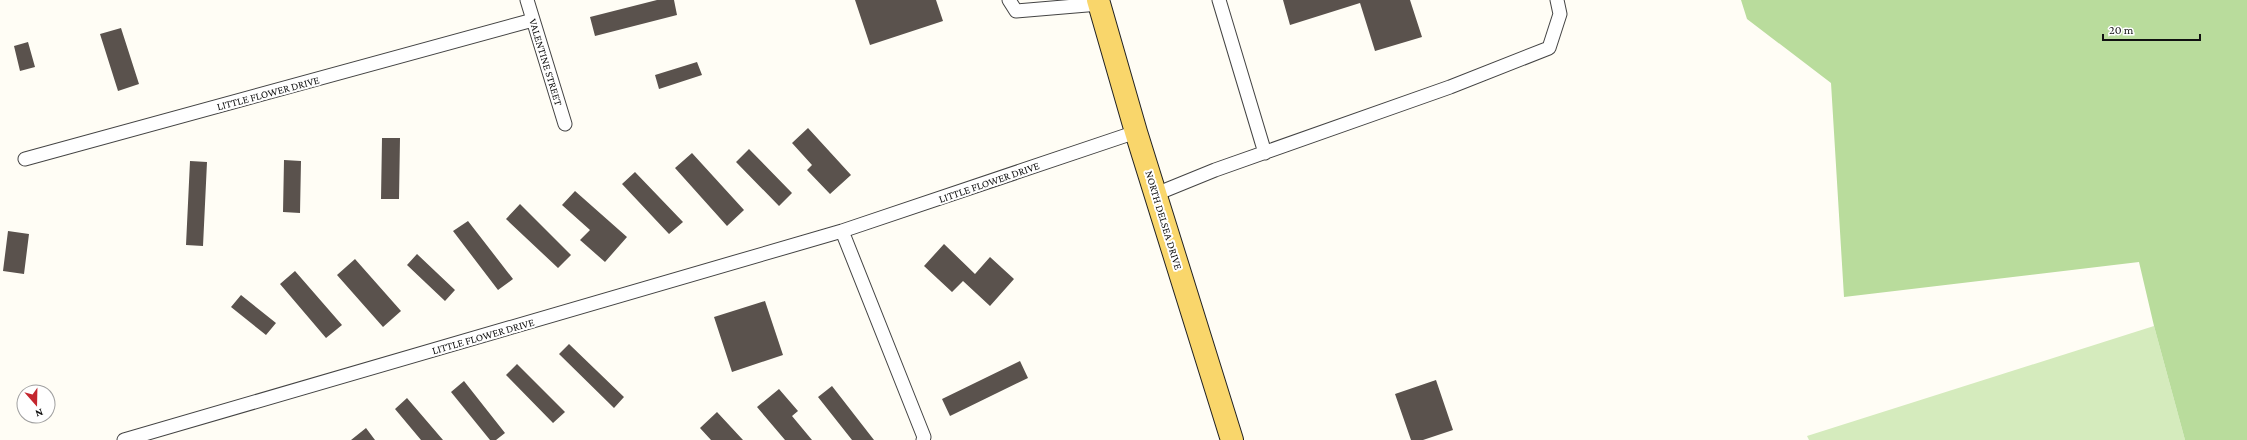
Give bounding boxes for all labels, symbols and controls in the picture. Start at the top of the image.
scale bar [2103,16,2200,42]
street label: VALENTINE STREET [527,17,565,107]
text: 20 m [2109,23,2134,37]
street label: LITTLE FLOWER DRIVE [215,74,321,112]
street label: LITTLE FLOWER DRIVE [937,159,1041,205]
street label: NORTH DELSEA DRIVE [1143,169,1185,271]
street label: LITTLE FLOWER DRIVE [431,316,535,356]
north arrow [16,384,56,424]
text: N [33,406,45,420]

